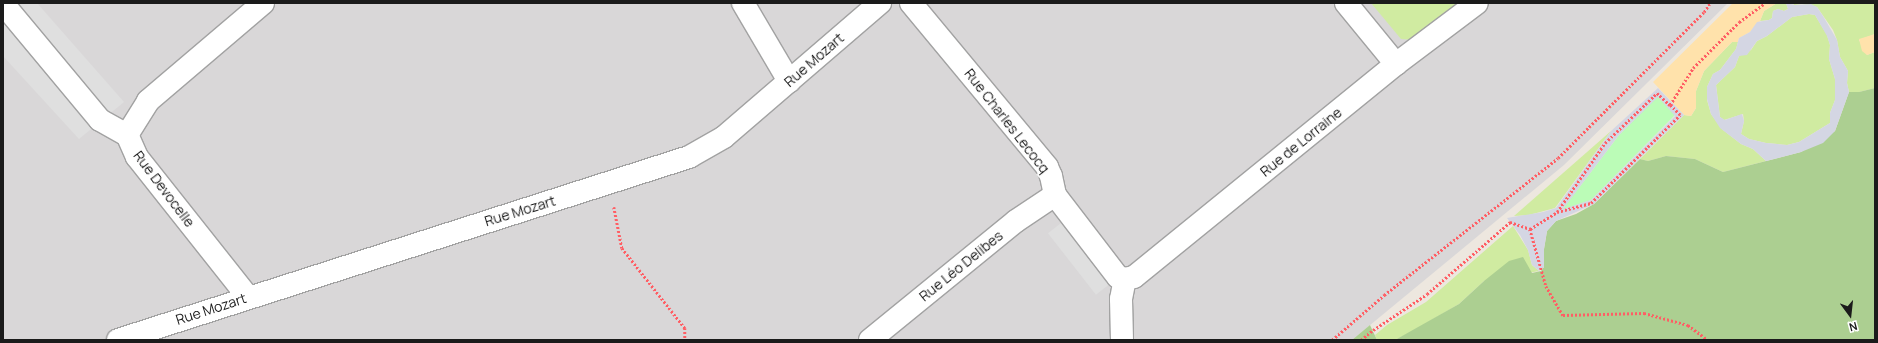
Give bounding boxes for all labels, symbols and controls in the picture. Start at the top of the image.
street label: Rue Mozart [781,30,847,90]
street label: Rue Charles Lecocq [961,65,1053,177]
street label: Rue de Lorraine [1257,104,1345,180]
street label: Rue Devocelle [130,148,198,230]
street label: Rue Mozart [482,192,558,230]
street label: Rue Léo Delibes [916,227,1006,305]
street label: Rue Mozart [174,290,248,328]
north arrow [1830,295,1870,335]
text: N [1847,319,1859,335]

